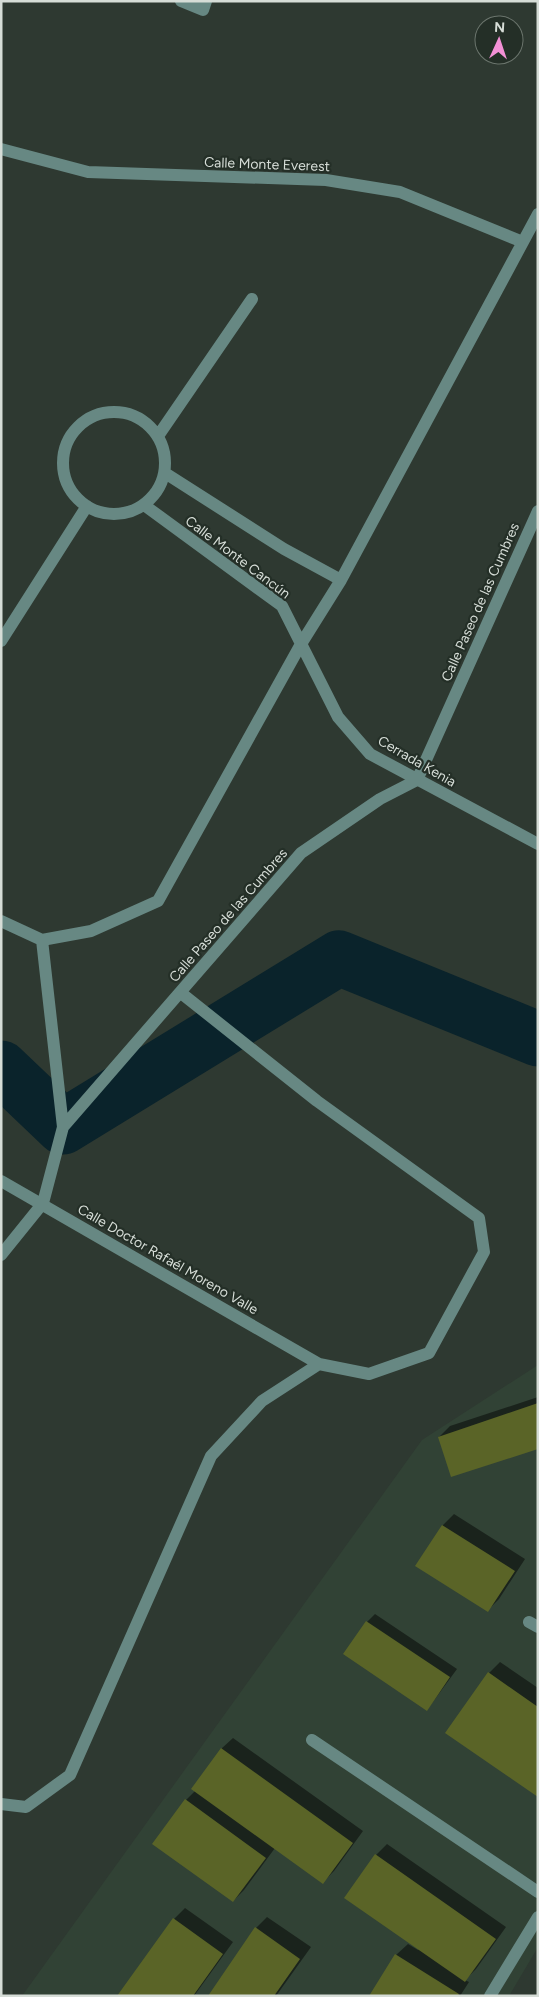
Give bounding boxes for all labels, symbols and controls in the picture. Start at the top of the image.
north arrow [474,15,524,65]
text: N [494,19,506,36]
street label: Calle Monte Everest [204,154,330,175]
street label: Calle Monte Cancún [182,512,294,602]
street label: Calle Paseo de las Cumbres [438,520,523,684]
street label: Cerrada Kenia [375,732,459,791]
street label: Calle Paseo de las Cumbres [166,845,291,986]
street label: Calle Doctor Rafaél Moreno Valle [74,1201,261,1318]

